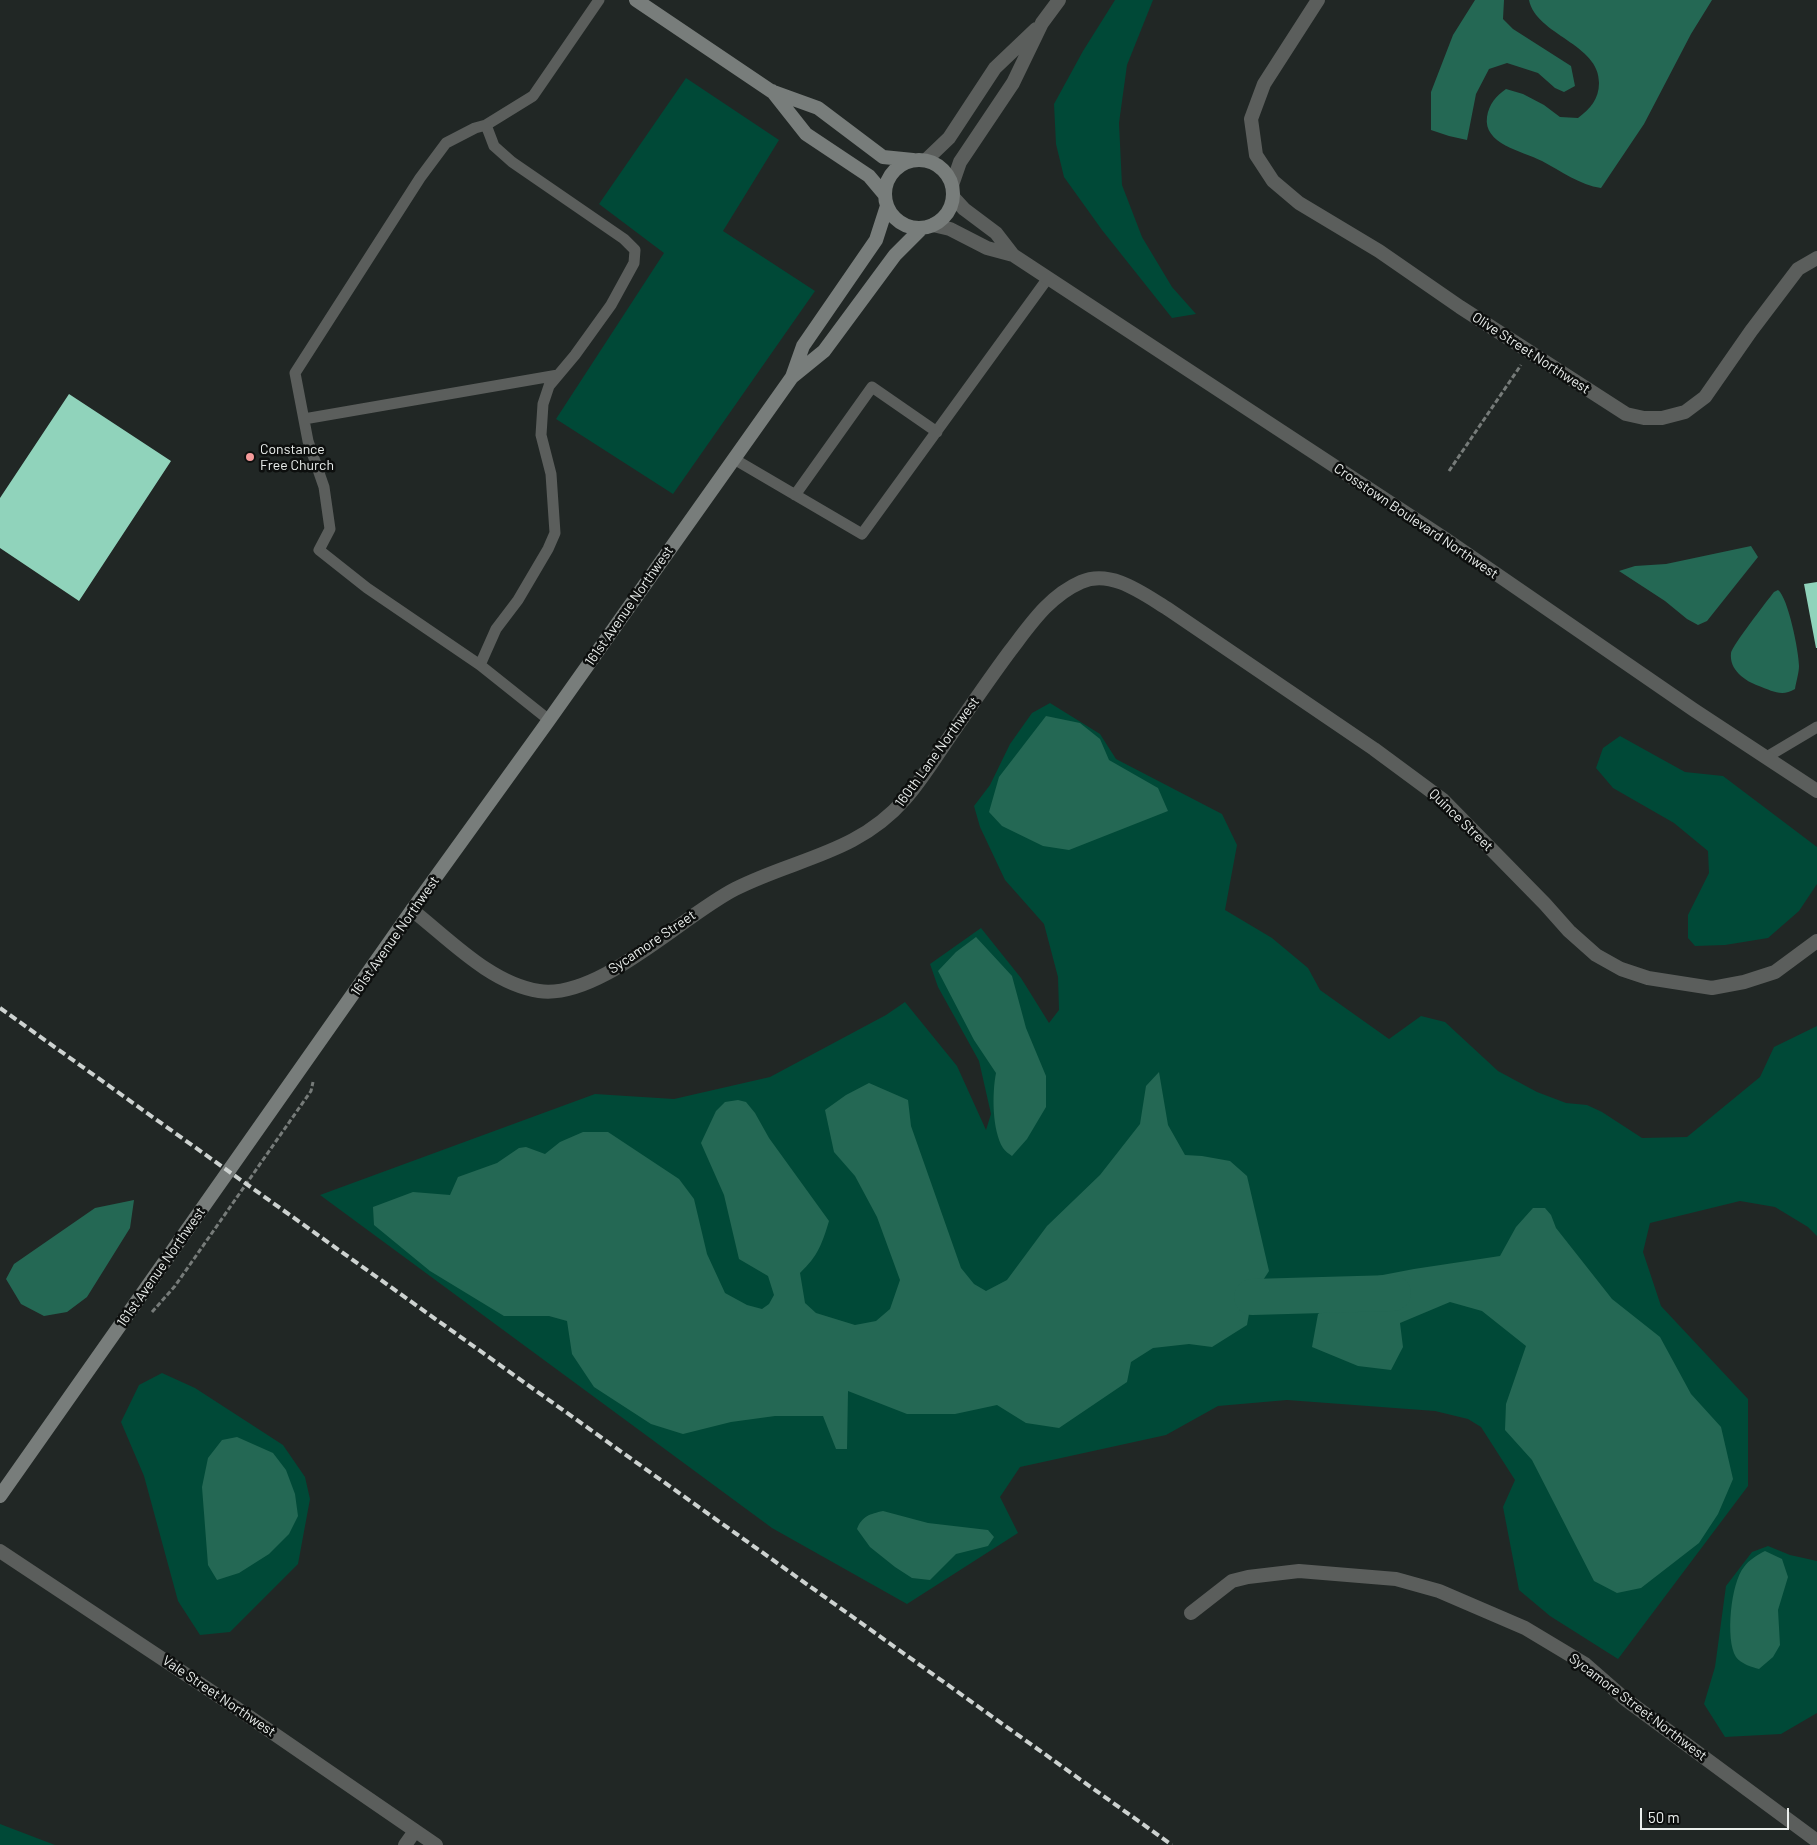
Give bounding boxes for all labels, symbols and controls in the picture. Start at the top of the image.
street label: Olive Street Northwest [1469,309,1593,397]
place label: Constance Free Church [260,441,334,474]
marker: Constance Free Church [244,451,256,463]
street label: Crosstown Boulevard Northwest [1331,460,1501,582]
street label: 161st Avenue Northwest [581,543,677,669]
street label: 160th Lane Northwest [891,694,983,810]
street label: Quince Street [1426,785,1496,855]
street label: 161st Avenue Northwest [347,873,443,999]
street label: Sycamore Street [605,907,699,977]
street label: 161st Avenue Northwest [113,1204,209,1330]
street label: Sycamore Street Northwest [1566,1650,1710,1764]
street label: Vale Street Northwest [159,1652,279,1740]
scale bar [1642,1798,1791,1830]
text: 50 m [1648,1808,1680,1826]

